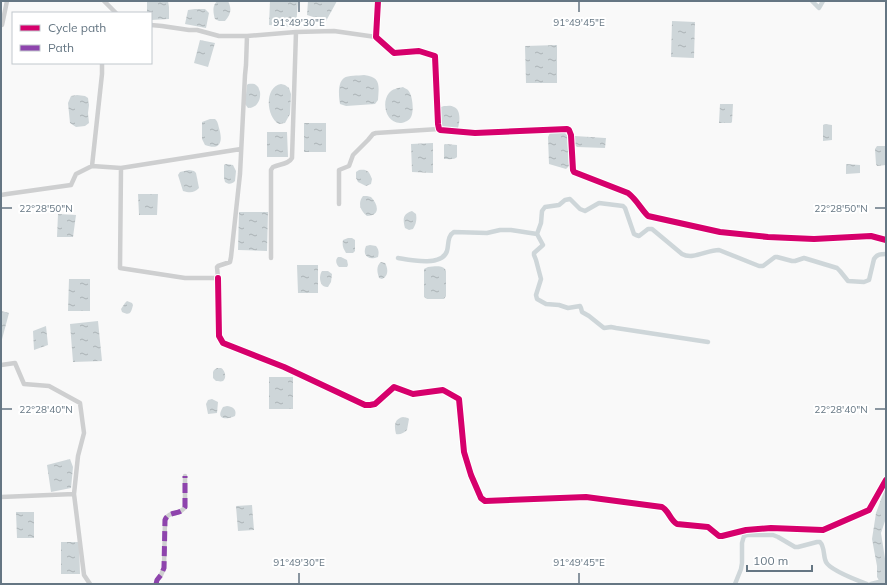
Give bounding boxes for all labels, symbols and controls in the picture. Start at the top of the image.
legend [12,12,152,64]
text: 91°49'30"E [273,16,325,29]
text: 91°49'45"E [553,16,605,29]
text: Cycle path [48,20,106,35]
text: Path [48,40,74,55]
text: 22°28'50"N [19,202,73,215]
text: 22°28'50"N [814,202,868,215]
text: 22°28'40"N [19,403,73,416]
text: 22°28'40"N [814,403,868,416]
scale bar [747,547,812,573]
text: 100 m [753,553,788,568]
text: 91°49'30"E [273,556,325,569]
text: 91°49'45"E [553,556,605,569]

